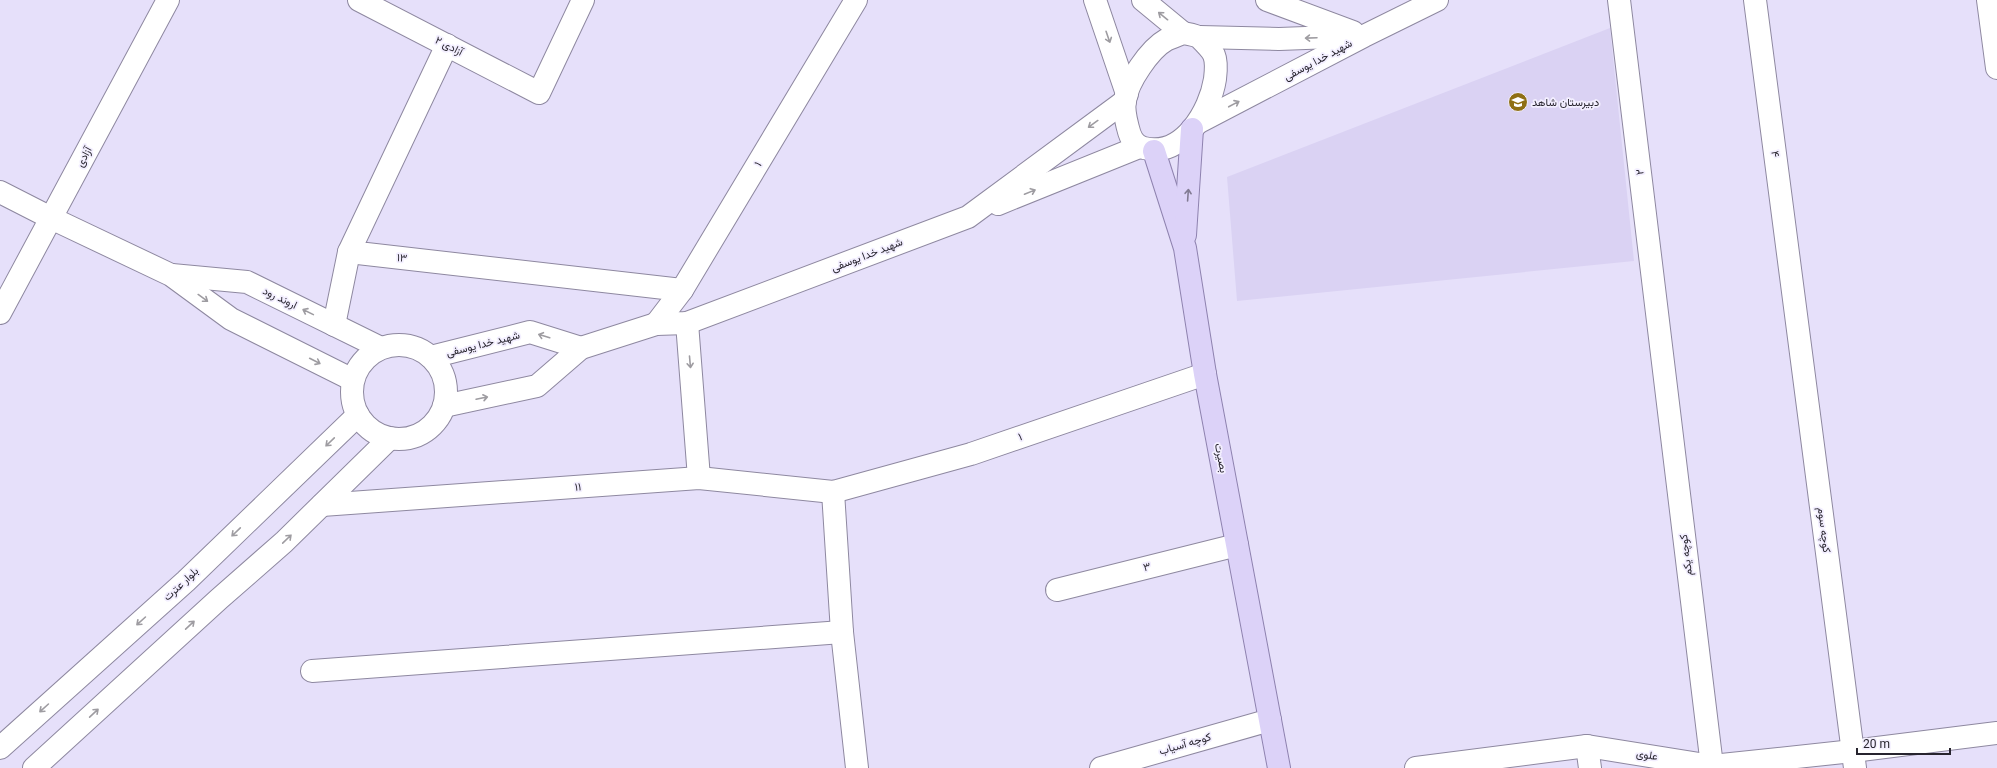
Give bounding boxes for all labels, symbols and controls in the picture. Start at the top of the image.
one-way arrow [1158,12,1168,21]
one-way arrow [1104,31,1112,43]
street label: آزادی ۲ [433,33,466,59]
one-way arrow [1305,34,1318,42]
street label: شهید خدا یوسفی [1282,36,1355,83]
school or university icon: دبیرستان شاهد [1507,91,1529,113]
place label: دبیرستان شاهد [1532,96,1599,109]
one-way arrow [1227,100,1239,107]
one-way arrow [1088,120,1099,128]
street label: آزادی [73,143,95,169]
street label: ۴ [1768,150,1782,158]
street label: ۱ [752,159,764,169]
street label: ۲ [1633,168,1647,176]
one-way arrow [1023,187,1035,195]
one-way arrow [1185,189,1192,202]
street label: شهید خدا یوسفی [829,235,905,275]
street label: ۱۳ [396,251,408,265]
street label: اروند رود [261,284,299,312]
one-way arrow [197,294,208,302]
one-way arrow [302,308,314,315]
street label: شهید خدا یوسفی [445,328,521,359]
one-way arrow [538,332,551,339]
one-way arrow [686,355,693,368]
one-way arrow [309,358,321,366]
one-way arrow [475,394,488,402]
street label: ۱ [1016,430,1024,444]
one-way arrow [325,437,335,447]
street label: بصیرت [1212,442,1230,474]
street label: ۱۱ [574,480,582,494]
street label: کوچه سوم [1814,507,1833,554]
one-way arrow [231,527,241,537]
street label: کوچه یکم [1677,533,1696,576]
one-way arrow [282,534,292,544]
street label: ۳ [1142,560,1152,574]
street label: بلوار عترت [161,564,201,604]
one-way arrow [136,616,146,626]
one-way arrow [185,620,195,630]
one-way arrow [40,703,50,712]
one-way arrow [89,708,99,718]
street label: کوچه آسیاب [1158,730,1213,759]
scale bar [1857,730,1950,756]
text: 20 m [1863,737,1890,751]
street label: علوی [1635,747,1659,763]

